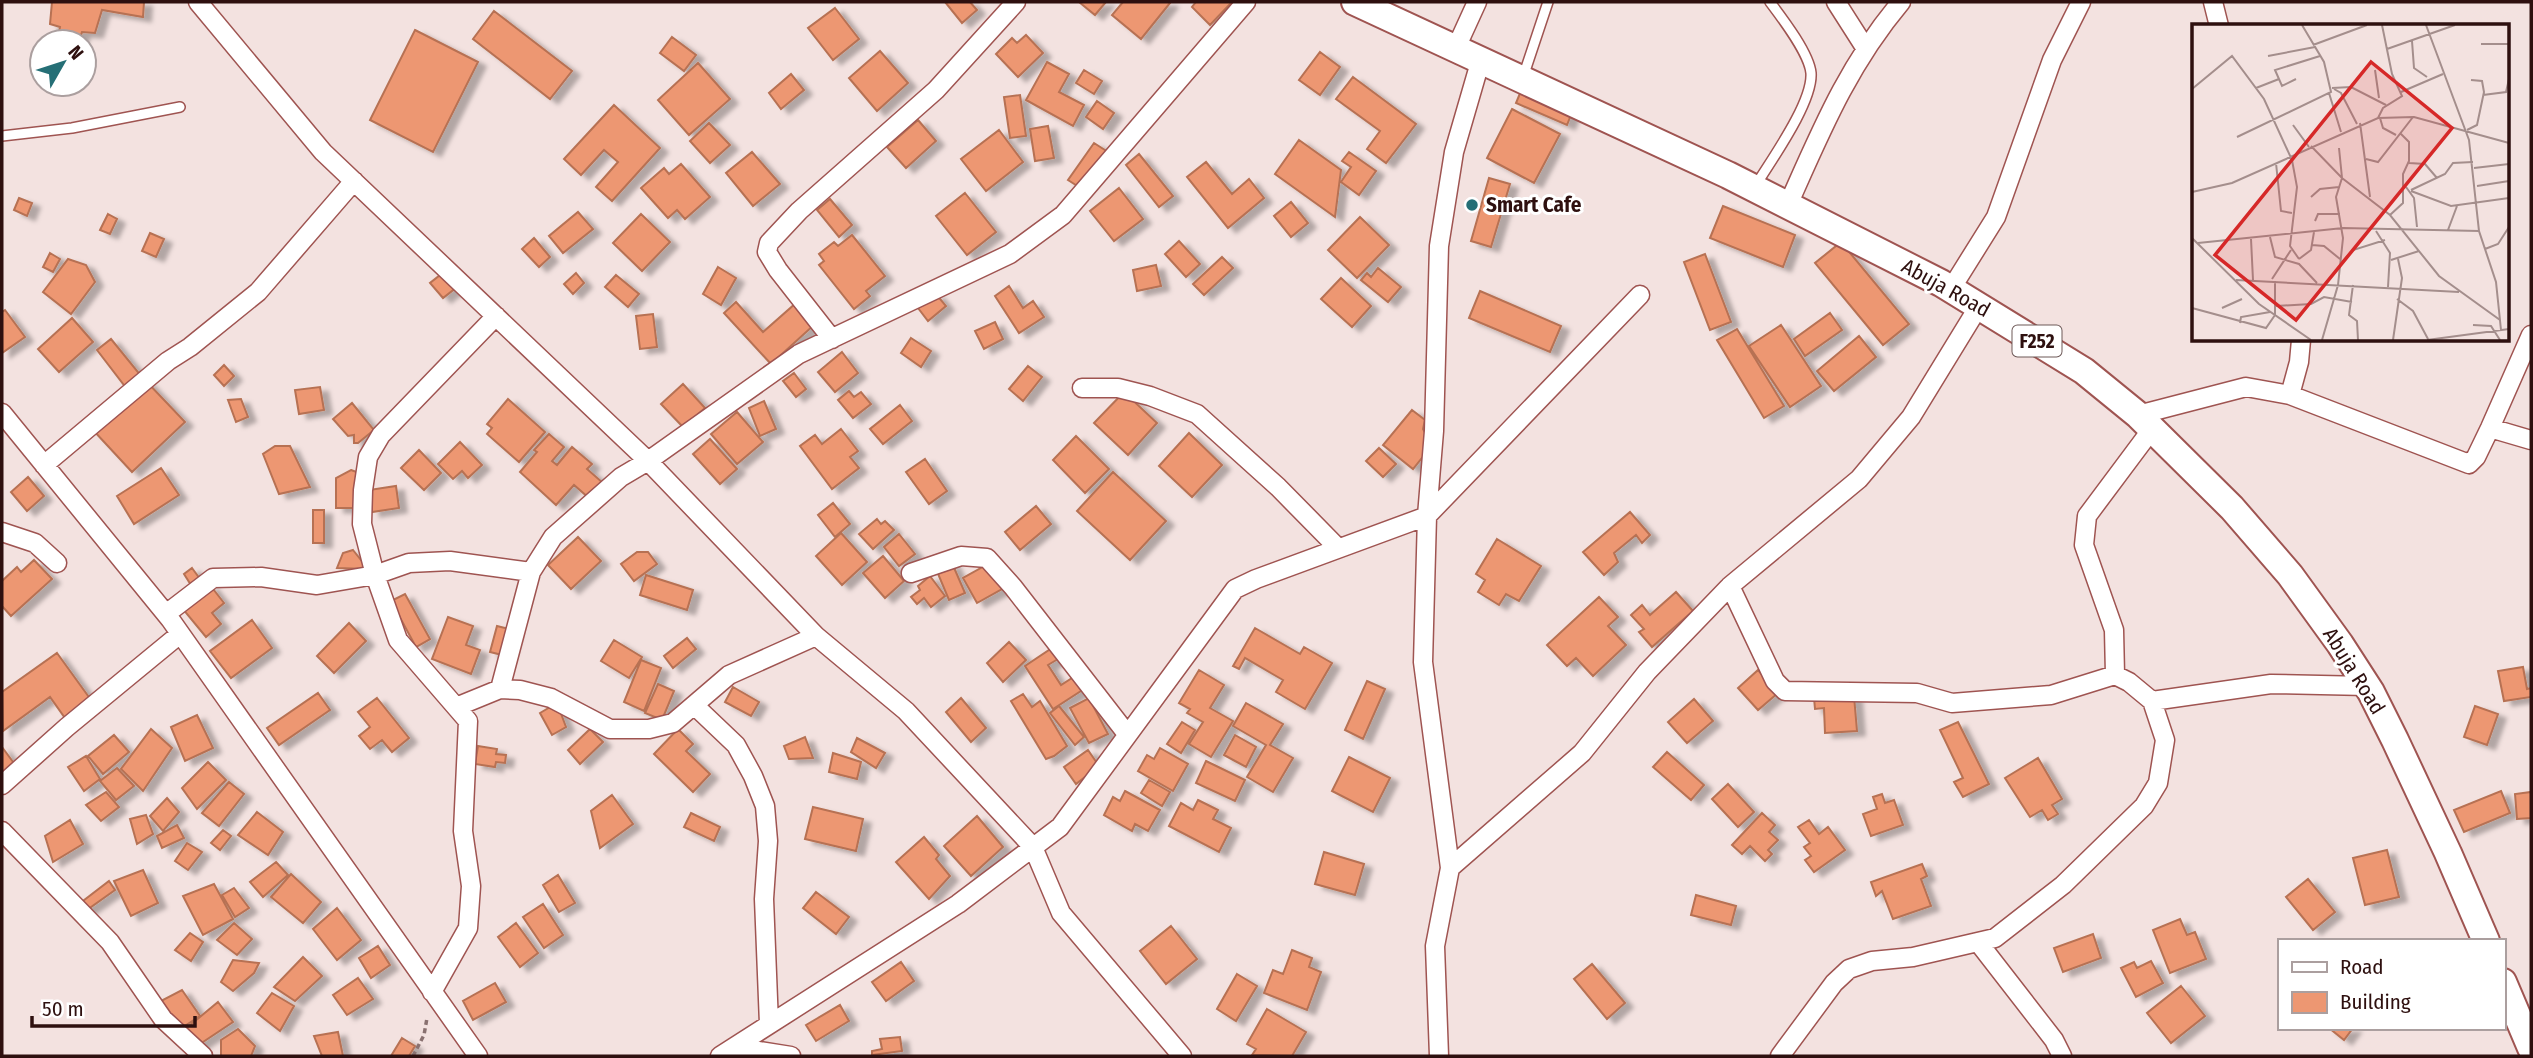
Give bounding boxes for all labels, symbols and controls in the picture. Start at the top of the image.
inset map [2192,24,2508,341]
north arrow [28,28,98,98]
text: N [63,41,88,64]
place label: Smart Cafe [1486,192,1582,218]
marker: Smart Cafe [1464,197,1480,213]
street label: Abuja Road [1897,253,1995,323]
road number: F252 [2012,326,2062,356]
street label: Abuja Road [2317,623,2391,719]
legend [2278,939,2505,1030]
text: Road [2340,954,2384,980]
scale bar [32,984,194,1028]
text: Building [2340,989,2411,1015]
text: 50 m [42,996,84,1022]

